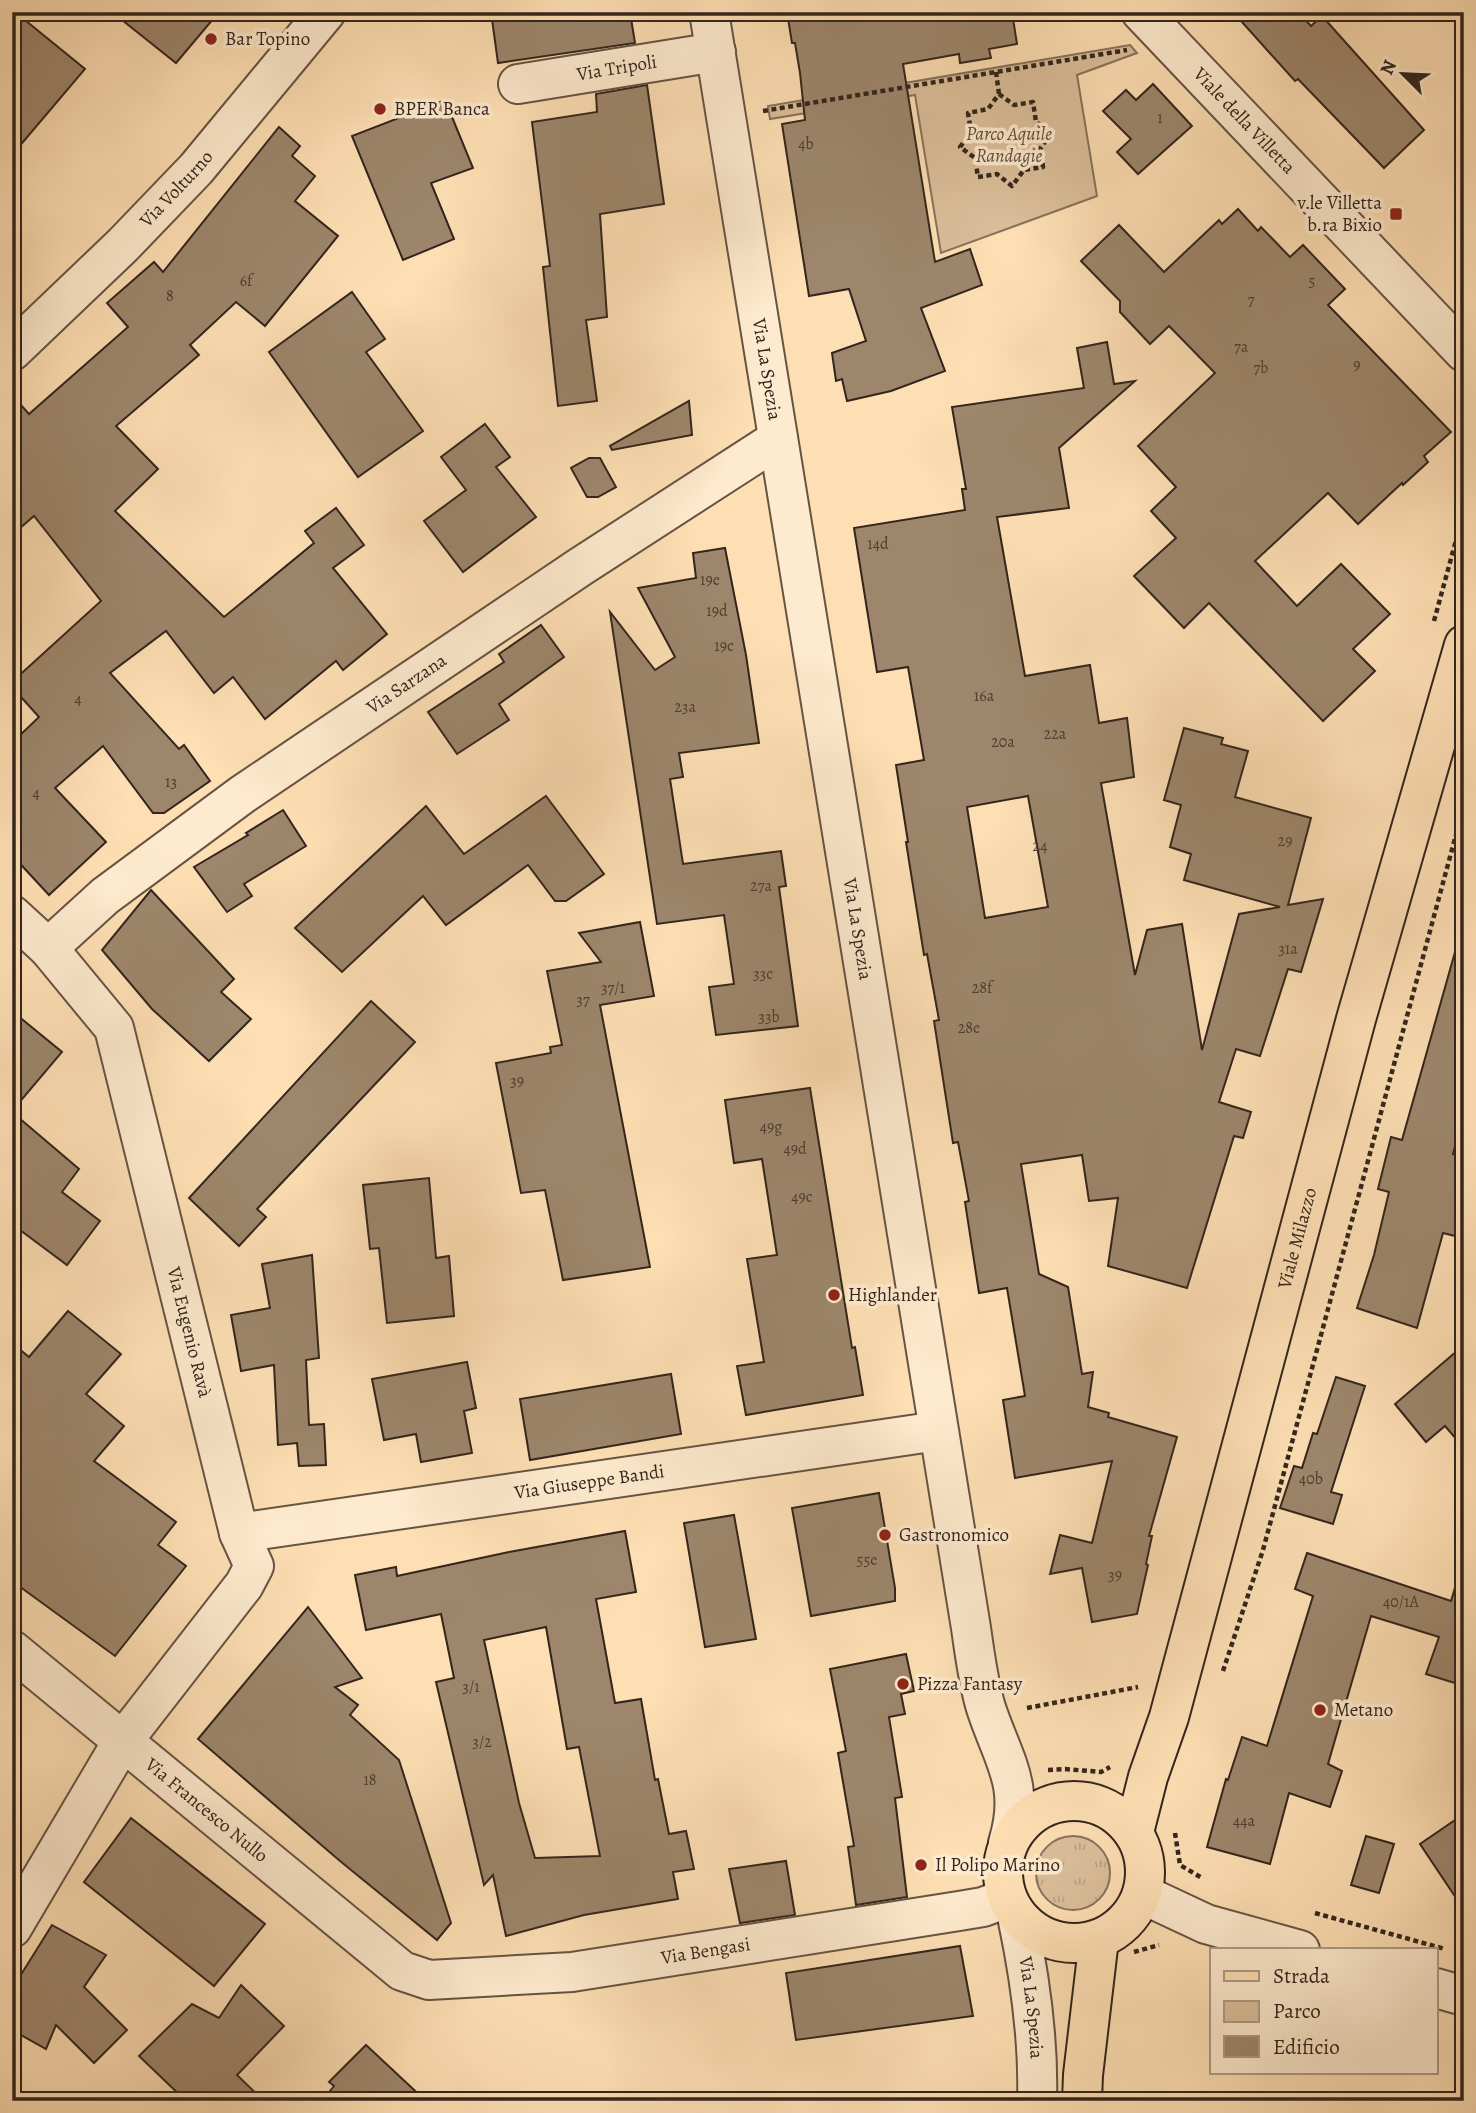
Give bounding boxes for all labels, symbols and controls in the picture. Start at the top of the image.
place label: Bar Topino [225,26,310,52]
marker: Bar Topino [203,31,219,47]
north arrow [1368,38,1438,108]
street label: Via Tripoli [574,49,659,87]
text: N [1374,56,1403,79]
street label: Viale della Villetta [1187,61,1301,180]
place label: BPER Banca [394,96,490,122]
marker: BPER Banca [372,101,388,117]
house number: 1 [1157,107,1163,129]
park label: Parco Aquile Randagie [966,121,1052,169]
house number: 4b [798,133,814,155]
street label: Via Volturno [133,145,219,234]
place label: v.le Villetta b.ra Bixio [1297,190,1382,238]
marker: v.le Villetta b.ra Bixio [1388,206,1404,222]
house number: 6f [240,270,255,292]
house number: 5 [1309,270,1316,292]
house number: 8 [166,285,174,307]
house number: 7 [1248,289,1255,311]
street label: Via La Spezia [746,316,788,422]
house number: 7a [1234,336,1249,358]
house number: 9 [1353,354,1361,376]
house number: 7b [1254,357,1268,379]
house number: 14d [867,533,889,555]
house number: 19e [700,569,720,591]
house number: 19d [706,600,728,622]
house number: 19c [714,635,734,657]
street label: Via Sarzana [361,647,452,721]
house number: 16a [974,685,995,707]
house number: 4 [74,688,82,710]
house number: 23a [674,696,696,718]
house number: 22a [1044,723,1067,745]
house number: 20a [991,731,1015,753]
house number: 13 [165,771,177,793]
house number: 4 [32,782,40,804]
house number: 29 [1278,830,1292,852]
house number: 24 [1033,835,1047,857]
house number: 27a [750,875,772,897]
street label: Via La Spezia [836,875,879,982]
house number: 31a [1278,938,1298,960]
house number: 33c [753,963,773,985]
house number: 37/1 [601,977,626,999]
house number: 28f [972,977,995,999]
house number: 37 [576,989,590,1011]
house number: 33b [758,1006,780,1028]
house number: 28e [958,1017,980,1039]
house number: 39 [510,1070,524,1092]
house number: 49g [760,1116,782,1138]
house number: 49d [783,1138,807,1160]
street label: Viale Milazzo [1271,1185,1323,1293]
house number: 49c [791,1186,813,1208]
street label: Via Eugenio Ravà [160,1263,218,1400]
place label: Highlander [848,1282,937,1308]
marker: Highlander [826,1287,842,1303]
street label: Via Giuseppe Bandi [511,1458,666,1506]
house number: 40b [1299,1468,1323,1490]
place label: Gastronomico [899,1522,1009,1548]
marker: Gastronomico [877,1527,893,1543]
house number: 55e [857,1549,877,1571]
house number: 39 [1108,1564,1122,1586]
house number: 40/1A [1383,1591,1420,1613]
place label: Pizza Fantasy [917,1671,1023,1697]
house number: 3/1 [462,1676,480,1698]
marker: Pizza Fantasy [895,1676,911,1692]
place label: Metano [1334,1697,1393,1723]
marker: Metano [1312,1702,1328,1718]
house number: 3/2 [472,1731,492,1753]
street label: Via Francesco Nullo [139,1751,274,1869]
house number: 18 [363,1769,377,1791]
house number: 44a [1233,1810,1256,1832]
place label: Il Polipo Marino [935,1852,1060,1878]
marker: Il Polipo Marino [913,1857,929,1873]
street label: Via Bengasi [658,1931,752,1971]
legend [1210,1948,1438,2074]
street label: Via La Spezia [1012,1954,1050,2060]
text: Strada [1273,1962,1330,1990]
text: Parco [1273,1997,1321,2025]
text: Edificio [1273,2033,1340,2061]

